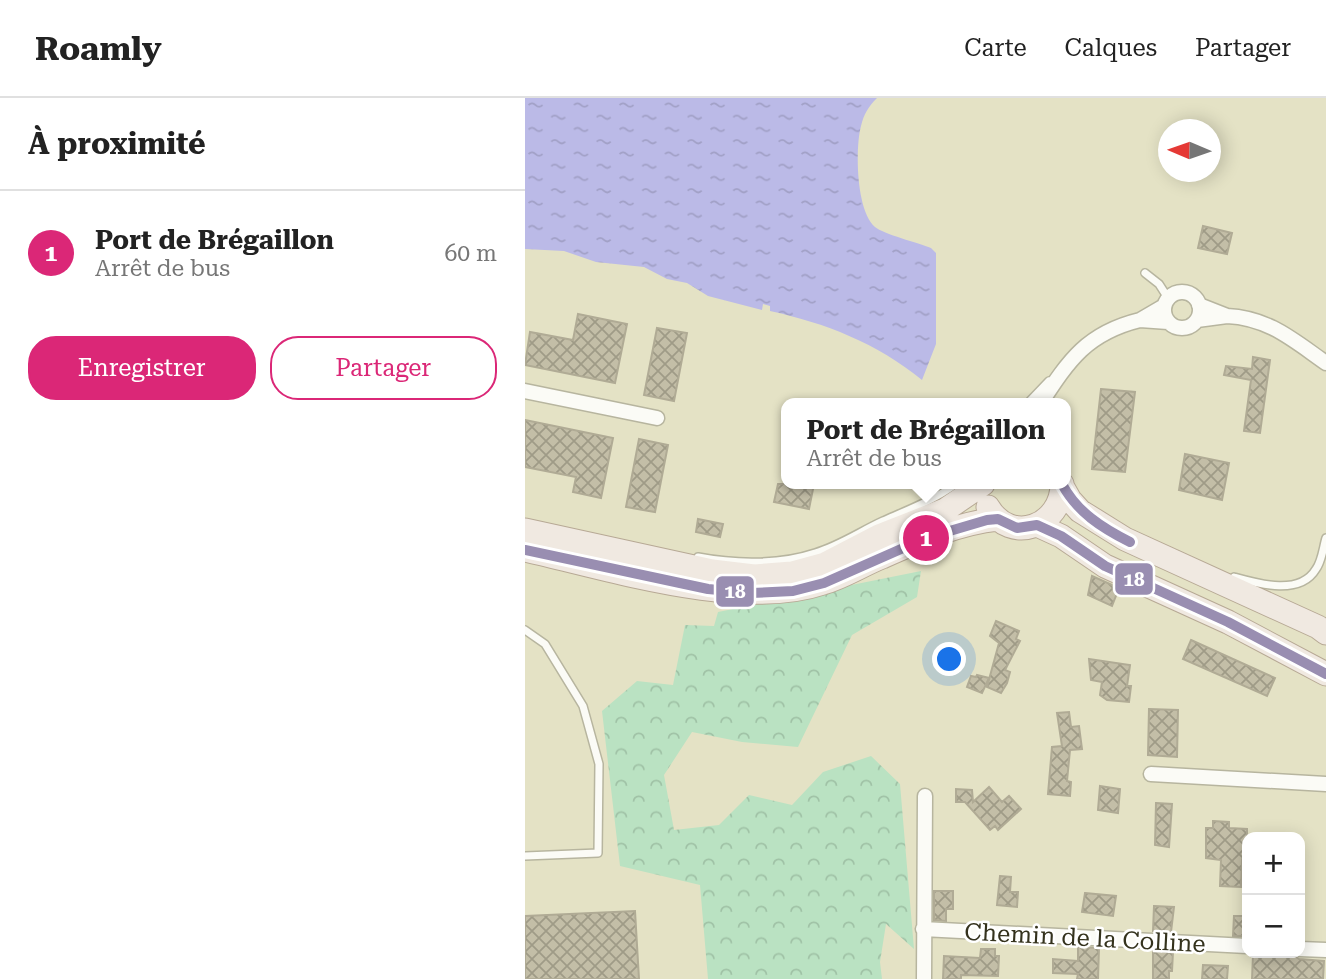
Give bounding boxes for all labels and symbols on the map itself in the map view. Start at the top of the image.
north arrow [1158,119,1221,182]
pin: 1 [903,512,949,564]
line badge: 18 [1114,562,1154,596]
text: 18 [1123,568,1145,591]
line badge: 18 [715,575,755,608]
text: 18 [724,580,746,603]
your location [932,642,966,676]
street label: Chemin de la Colline [964,918,1206,958]

